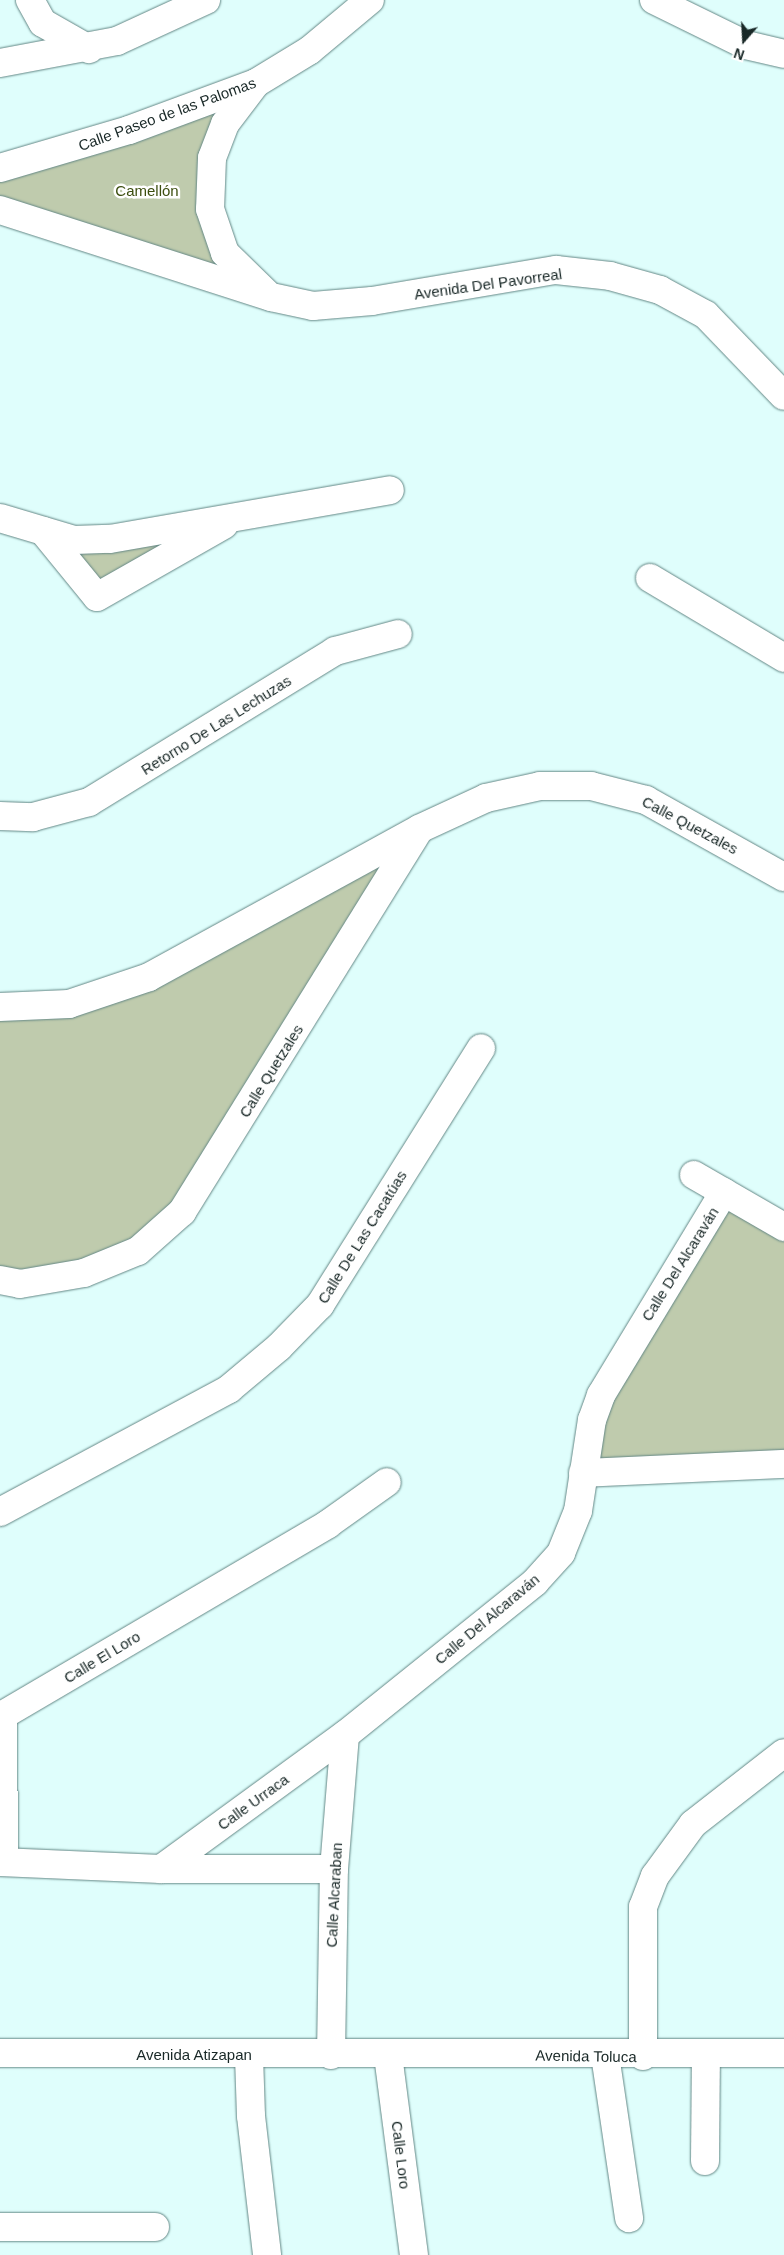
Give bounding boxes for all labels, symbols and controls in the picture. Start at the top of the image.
north arrow [719,15,769,65]
text: N [732,45,747,63]
street label: Calle Paseo de las Palomas [76,73,258,155]
park label: Camellón [115,182,179,200]
street label: Avenida Del Pavorreal [413,265,563,303]
street label: Retorno De Las Lechuzas [138,671,294,779]
street label: Calle Quetzales [639,792,741,858]
street label: Calle Quetzales [235,1021,307,1121]
street label: Calle De Las Cacatúas [314,1167,410,1307]
street label: Calle Del Alcaraván [637,1203,723,1325]
street label: Calle Del Alcaraván [431,1570,543,1668]
street label: Calle El Loro [61,1627,143,1687]
street label: Calle Urraca [214,1770,292,1834]
street label: Calle Alcaraban [322,1842,346,1948]
street label: Avenida Atizapan [136,2046,252,2064]
street label: Avenida Toluca [535,2046,637,2066]
street label: Calle Loro [388,2120,414,2190]

